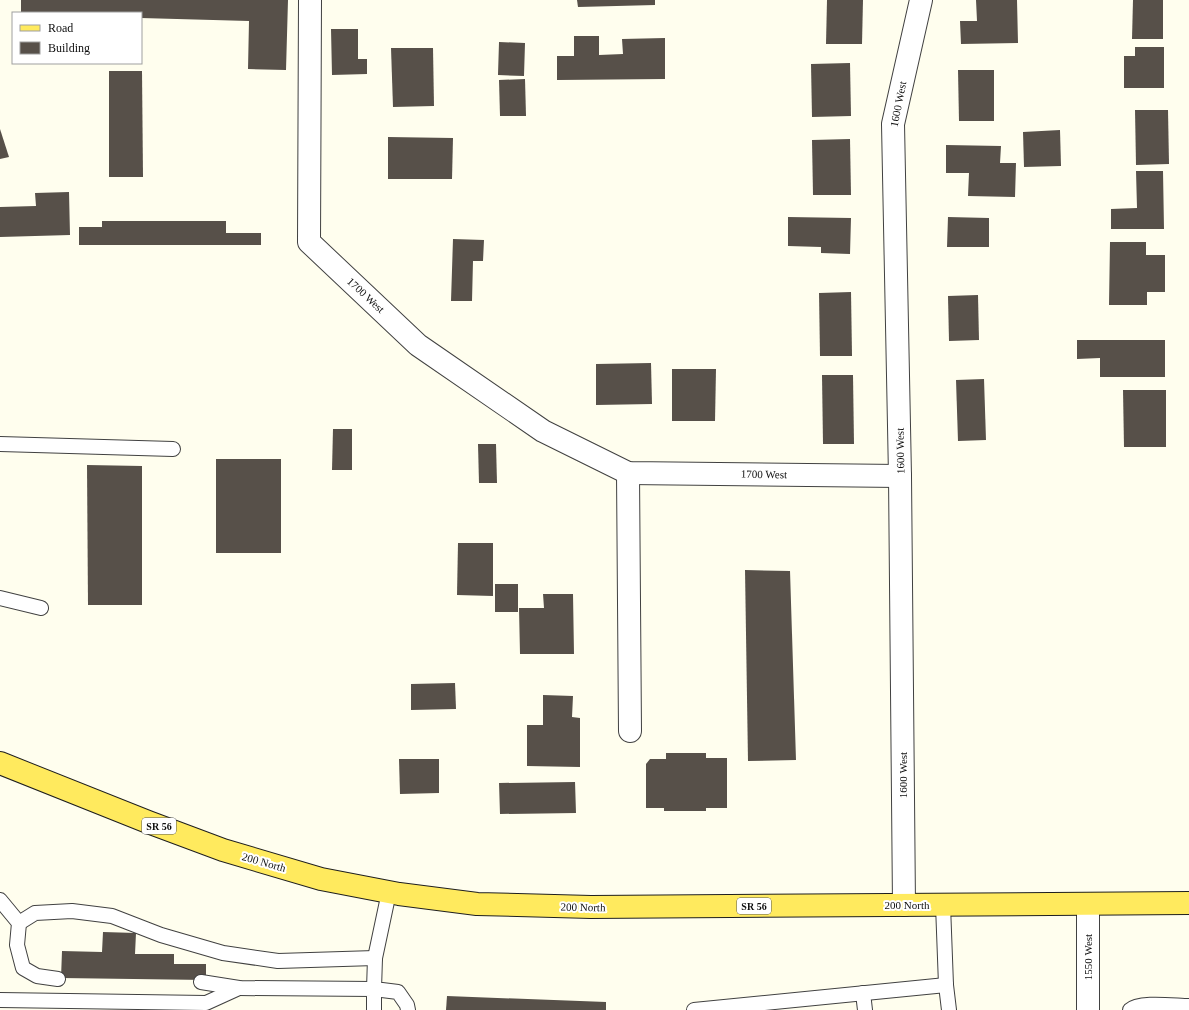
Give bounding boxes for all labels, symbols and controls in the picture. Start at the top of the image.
legend [12,12,142,64]
text: Road [48,21,73,35]
text: Building [48,41,90,55]
street label: 1600 West [888,80,908,128]
street label: 1700 West [345,275,387,315]
street label: 1600 West [894,428,906,474]
street label: 1700 West [741,468,787,480]
street label: 1600 West [897,752,909,798]
road number: SR 56 [142,818,176,834]
street label: 200 North [241,850,288,874]
road number: SR 56 [737,898,771,914]
street label: 200 North [885,899,930,911]
street label: 200 North [560,901,606,913]
street label: 1550 West [1082,934,1094,980]

